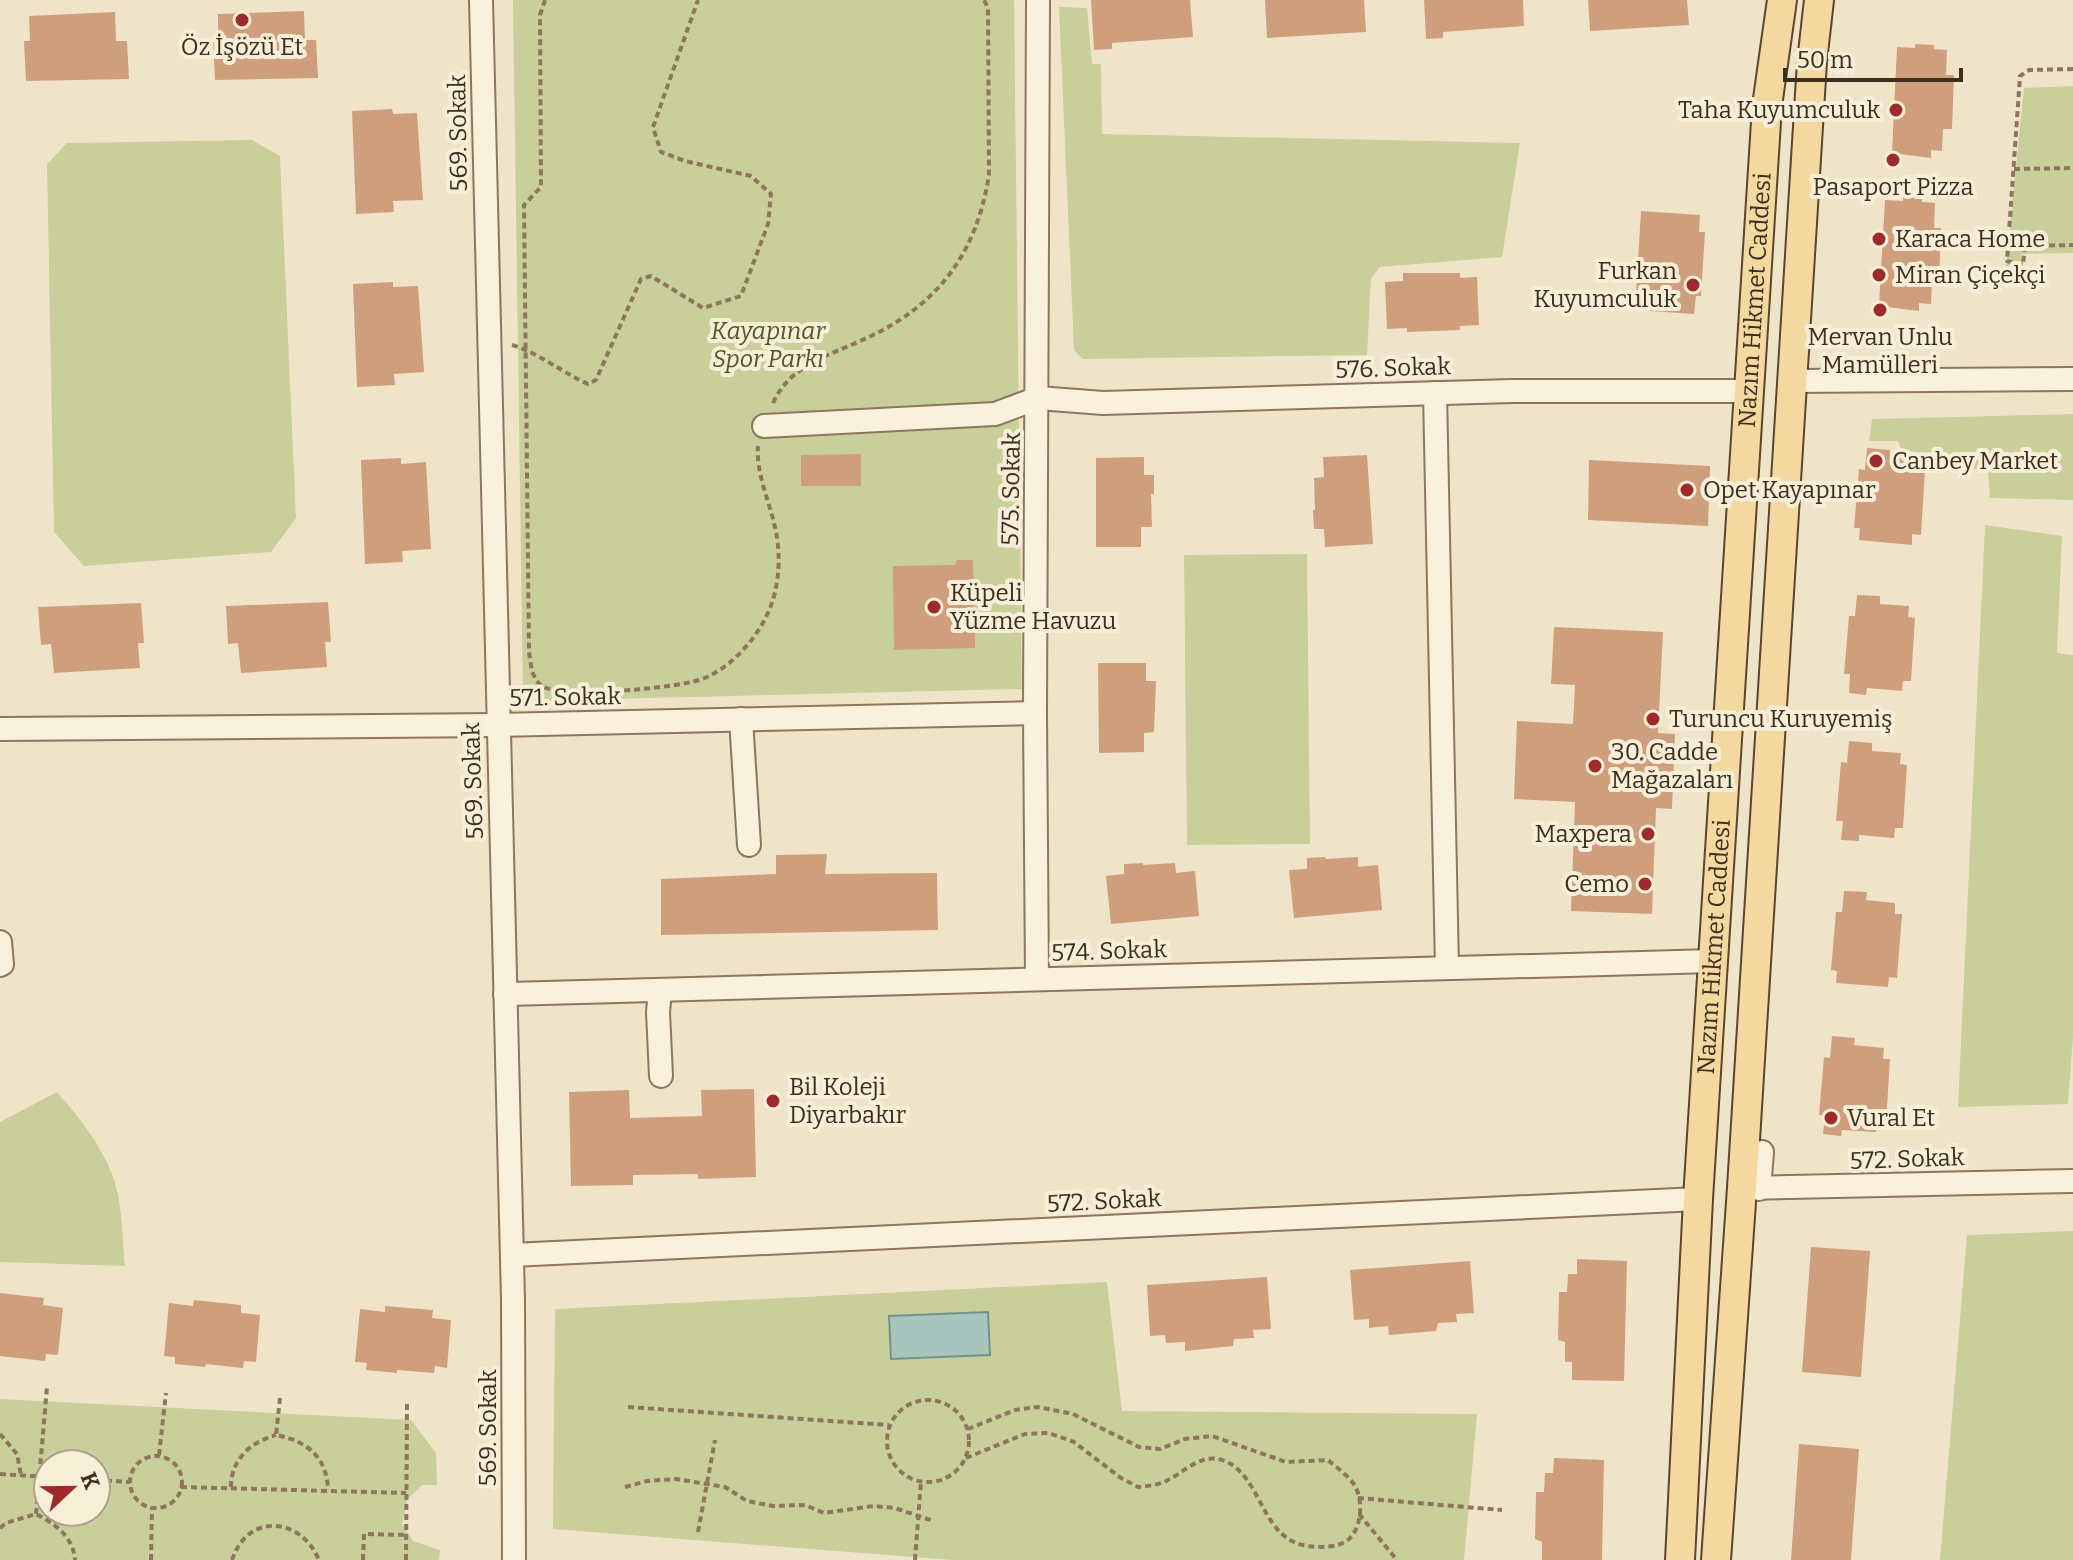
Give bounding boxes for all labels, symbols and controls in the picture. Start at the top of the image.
marker: Öz İşözü Et [233,11,251,29]
scale bar [1785,32,1961,82]
place label: Öz İşözü Et [181,33,303,61]
text: 50 m [1797,46,1853,74]
street label: 569. Sokak [443,74,473,192]
place label: Taha Kuyumculuk [1678,96,1880,124]
marker: Taha Kuyumculuk [1887,101,1905,119]
marker: Pasaport Pizza [1884,151,1902,169]
street label: Nazım Hikmet Caddesi [1733,172,1777,429]
place label: Pasaport Pizza [1812,173,1974,201]
place label: Karaca Home [1895,225,2045,253]
marker: Karaca Home [1870,230,1888,248]
place label: Furkan Kuyumculuk [1534,257,1677,313]
place label: Miran Çiçekçi [1895,261,2045,289]
marker: Miran Çiçekçi [1870,266,1888,284]
marker: Furkan Kuyumculuk [1684,276,1702,294]
marker: Mervan Unlu Mamülleri [1871,301,1889,319]
park label: Kayapınar Spor Parkı [711,317,826,373]
place label: Mervan Unlu Mamülleri [1807,323,1953,379]
street label: 576. Sokak [1335,352,1452,384]
street label: 575. Sokak [996,432,1026,546]
place label: Canbey Market [1892,447,2058,475]
marker: Canbey Market [1867,452,1885,470]
place label: Opet Kayapınar [1703,476,1876,504]
marker: Opet Kayapınar [1678,481,1696,499]
place label: Küpeli Yüzme Havuzu [950,579,1116,635]
marker: Küpeli Yüzme Havuzu [925,598,943,616]
street label: 571. Sokak [509,682,622,712]
place label: Turuncu Kuruyemiş [1669,705,1893,733]
marker: Turuncu Kuruyemiş [1644,710,1662,728]
street label: 569. Sokak [457,722,489,840]
place label: 30. Cadde Mağazaları [1611,738,1733,794]
marker: 30. Cadde Mağazaları [1586,757,1604,775]
street label: Nazım Hikmet Caddesi [1692,819,1736,1075]
place label: Maxpera [1535,820,1632,848]
marker: Maxpera [1639,825,1657,843]
place label: Cemo [1564,870,1629,898]
marker: Cemo [1636,875,1654,893]
street label: 574. Sokak [1051,935,1168,967]
place label: Bil Koleji Diyarbakır [789,1073,907,1129]
marker: Bil Koleji Diyarbakır [764,1092,782,1110]
place label: Vural Et [1847,1104,1935,1132]
marker: Vural Et [1822,1109,1840,1127]
street label: 572. Sokak [1849,1143,1965,1175]
street label: 572. Sokak [1046,1184,1162,1218]
street label: 569. Sokak [474,1369,502,1487]
north arrow [32,1448,112,1528]
text: K [75,1468,106,1493]

